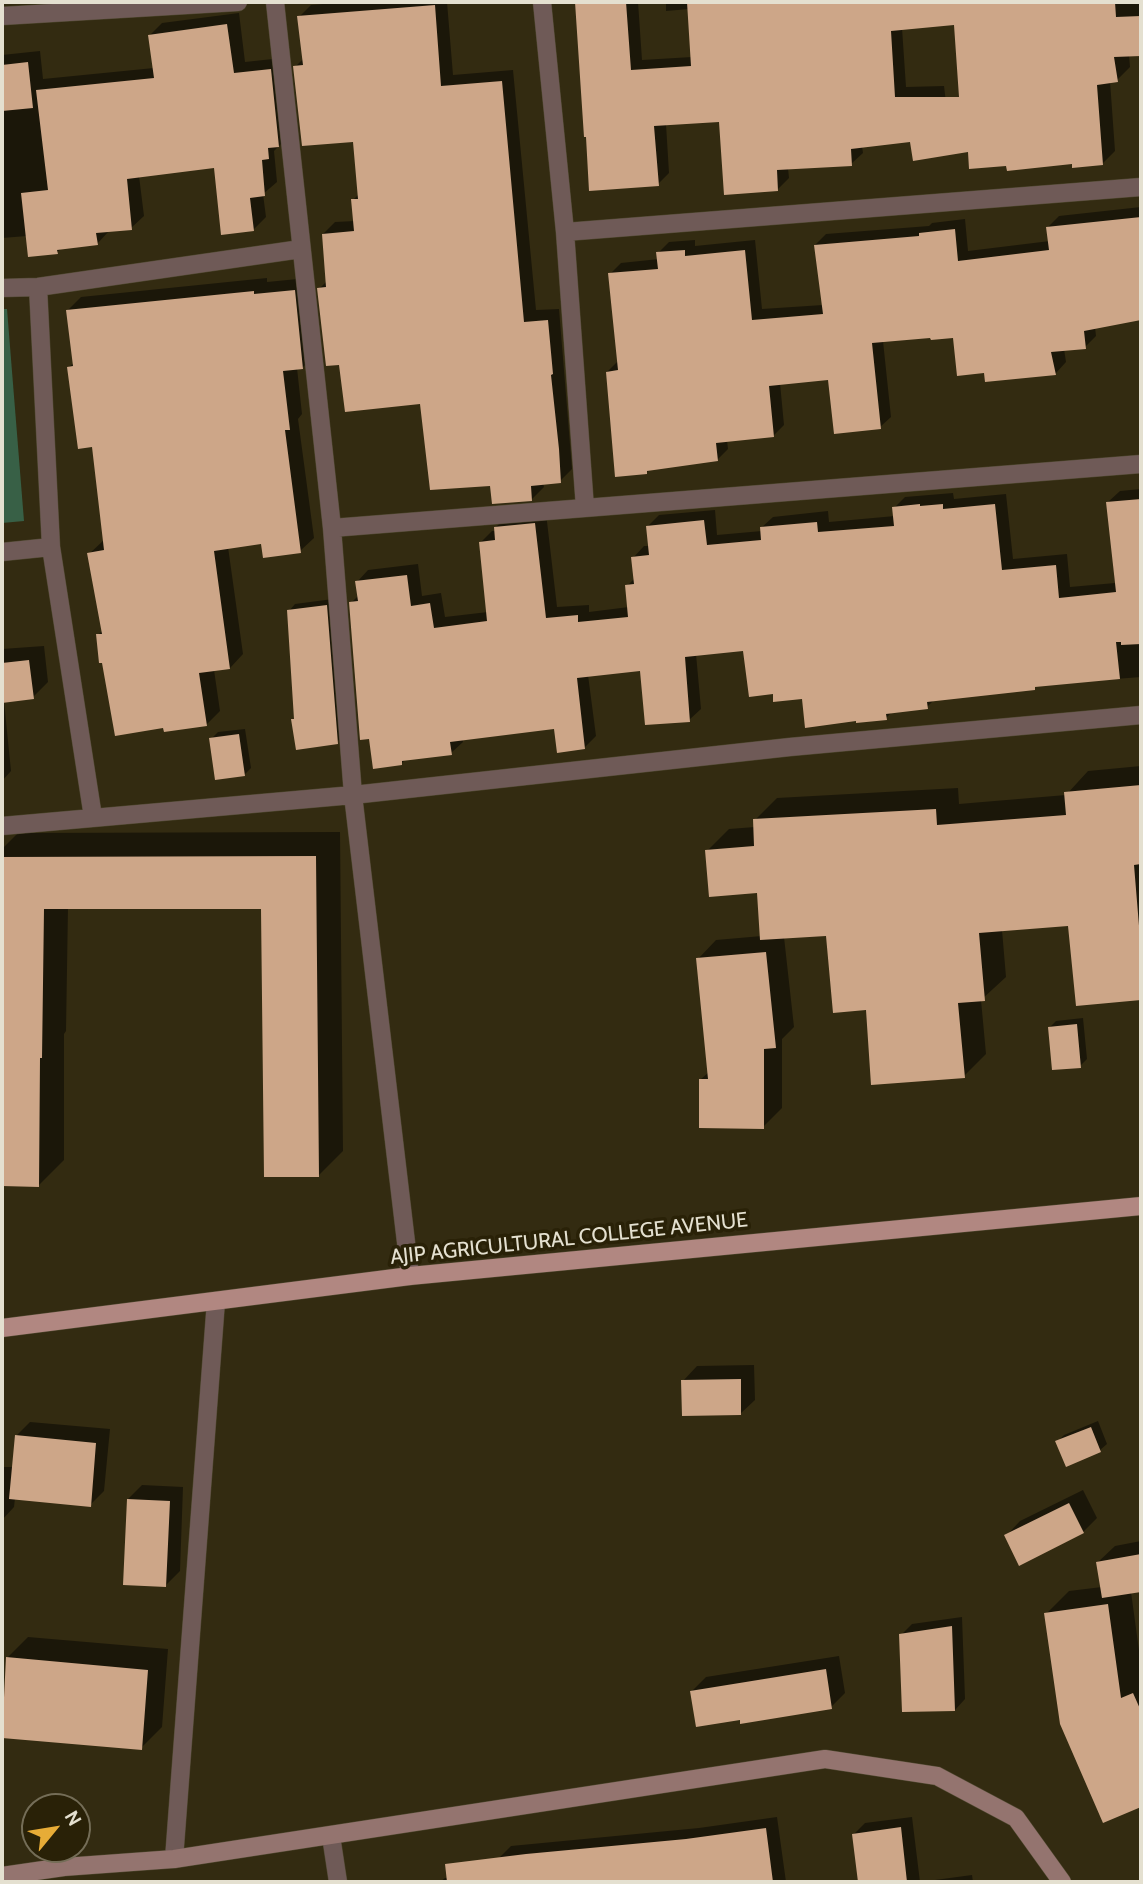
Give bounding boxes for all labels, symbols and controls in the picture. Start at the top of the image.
street label: AJIP AGRICULTURAL COLLEGE AVENUE [389,1208,749,1270]
north arrow [21,1793,91,1863]
text: N [60,1807,86,1830]

